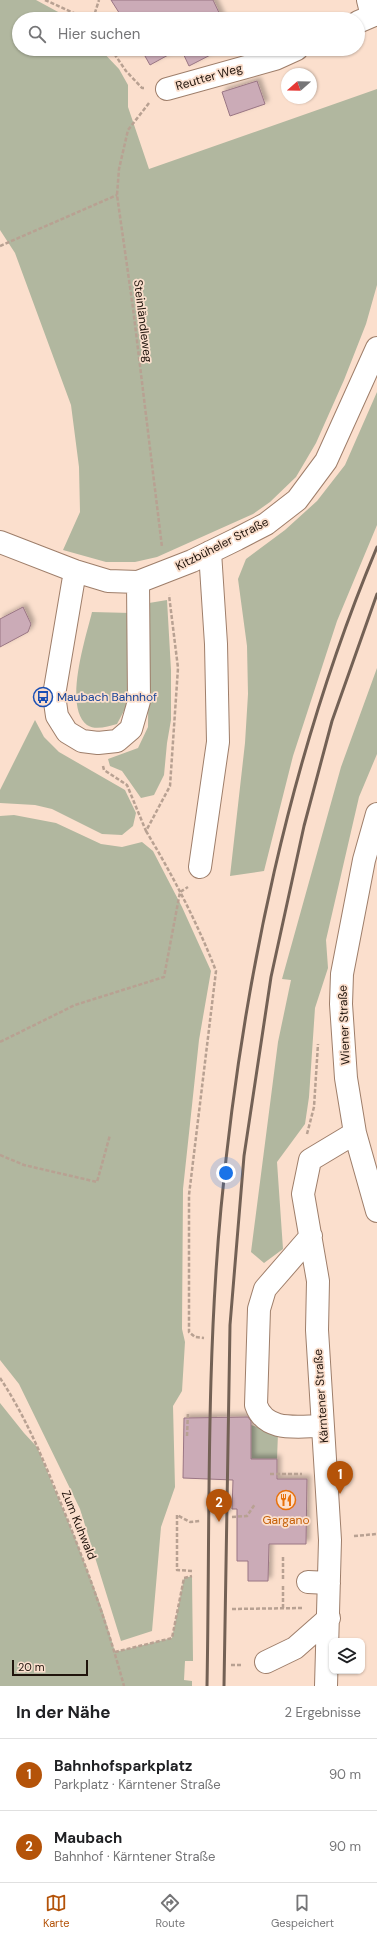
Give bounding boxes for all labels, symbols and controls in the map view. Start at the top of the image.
search box [12,12,365,56]
icon: search [26,23,48,45]
text: Hier suchen [58,24,140,44]
street label: Reutter Weg [174,60,244,94]
north arrow [281,68,317,104]
street label: Steinländleweg [130,279,156,364]
street label: Kitzbüheler Straße [173,514,271,574]
bus stop icon: Maubach Bahnhof [32,686,54,708]
place label: Maubach Bahnhof [57,689,157,705]
street label: Wiener Straße [335,985,353,1065]
your location [216,1163,236,1183]
street label: Kärntener Straße [310,1348,332,1444]
pin: 1 [327,1461,353,1494]
street label: Zum Kuhwald [58,1488,100,1562]
pin: 2 [206,1489,232,1522]
restaurant icon: Gargano [275,1489,297,1511]
place label: Gargano [262,1512,310,1528]
map controls [329,1638,365,1674]
button: layers [329,1638,365,1674]
scale bar [12,1658,88,1677]
text: 20 m [18,1660,44,1674]
text: In der Nähe [16,1701,111,1723]
text: 2 Ergebnisse [285,1704,361,1721]
text: Bahnhofsparkplatz [54,1756,192,1776]
text: 1 [27,1766,31,1783]
text: 90 m [329,1766,361,1783]
text: Parkplatz · Kärntener Straße [54,1776,221,1793]
text: Maubach [54,1828,122,1848]
text: 2 [25,1838,33,1855]
text: 90 m [329,1838,361,1855]
text: Bahnhof · Kärntener Straße [54,1848,215,1865]
tab: Karte [43,1892,70,1930]
tab: Route [156,1892,185,1930]
tab: Gespeichert [271,1892,334,1930]

